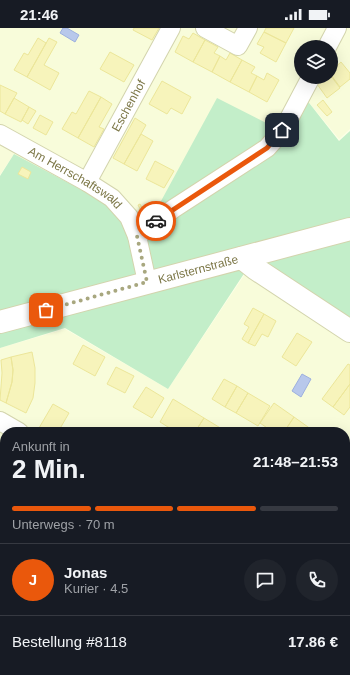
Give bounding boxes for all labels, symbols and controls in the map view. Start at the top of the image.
text: 21:46 [20,6,58,23]
map controls [294,40,338,84]
button: layers [294,40,338,84]
street label: Eschenhof [109,77,149,134]
pin [265,113,299,147]
icon: home [271,119,293,141]
street label: Am Herrschaftswald [26,144,125,211]
courier [136,201,176,241]
icon: car [145,210,167,232]
street label: Karlsternstraße [157,252,240,287]
pin [29,293,63,327]
icon: bag [35,299,57,321]
text: Ankunft in [12,439,70,454]
text: 21:48–21:53 [253,453,338,470]
text: 2 Min. [12,454,86,484]
text: Unterwegs · 70 m [12,517,115,532]
button: chat [244,559,286,601]
button: phone [296,559,338,601]
text: Jonas [64,564,107,581]
text: J [29,571,37,588]
text: Kurier · 4.5 [64,581,128,596]
text: Bestellung #8118 [12,633,127,650]
text: 17.86 € [288,633,338,650]

